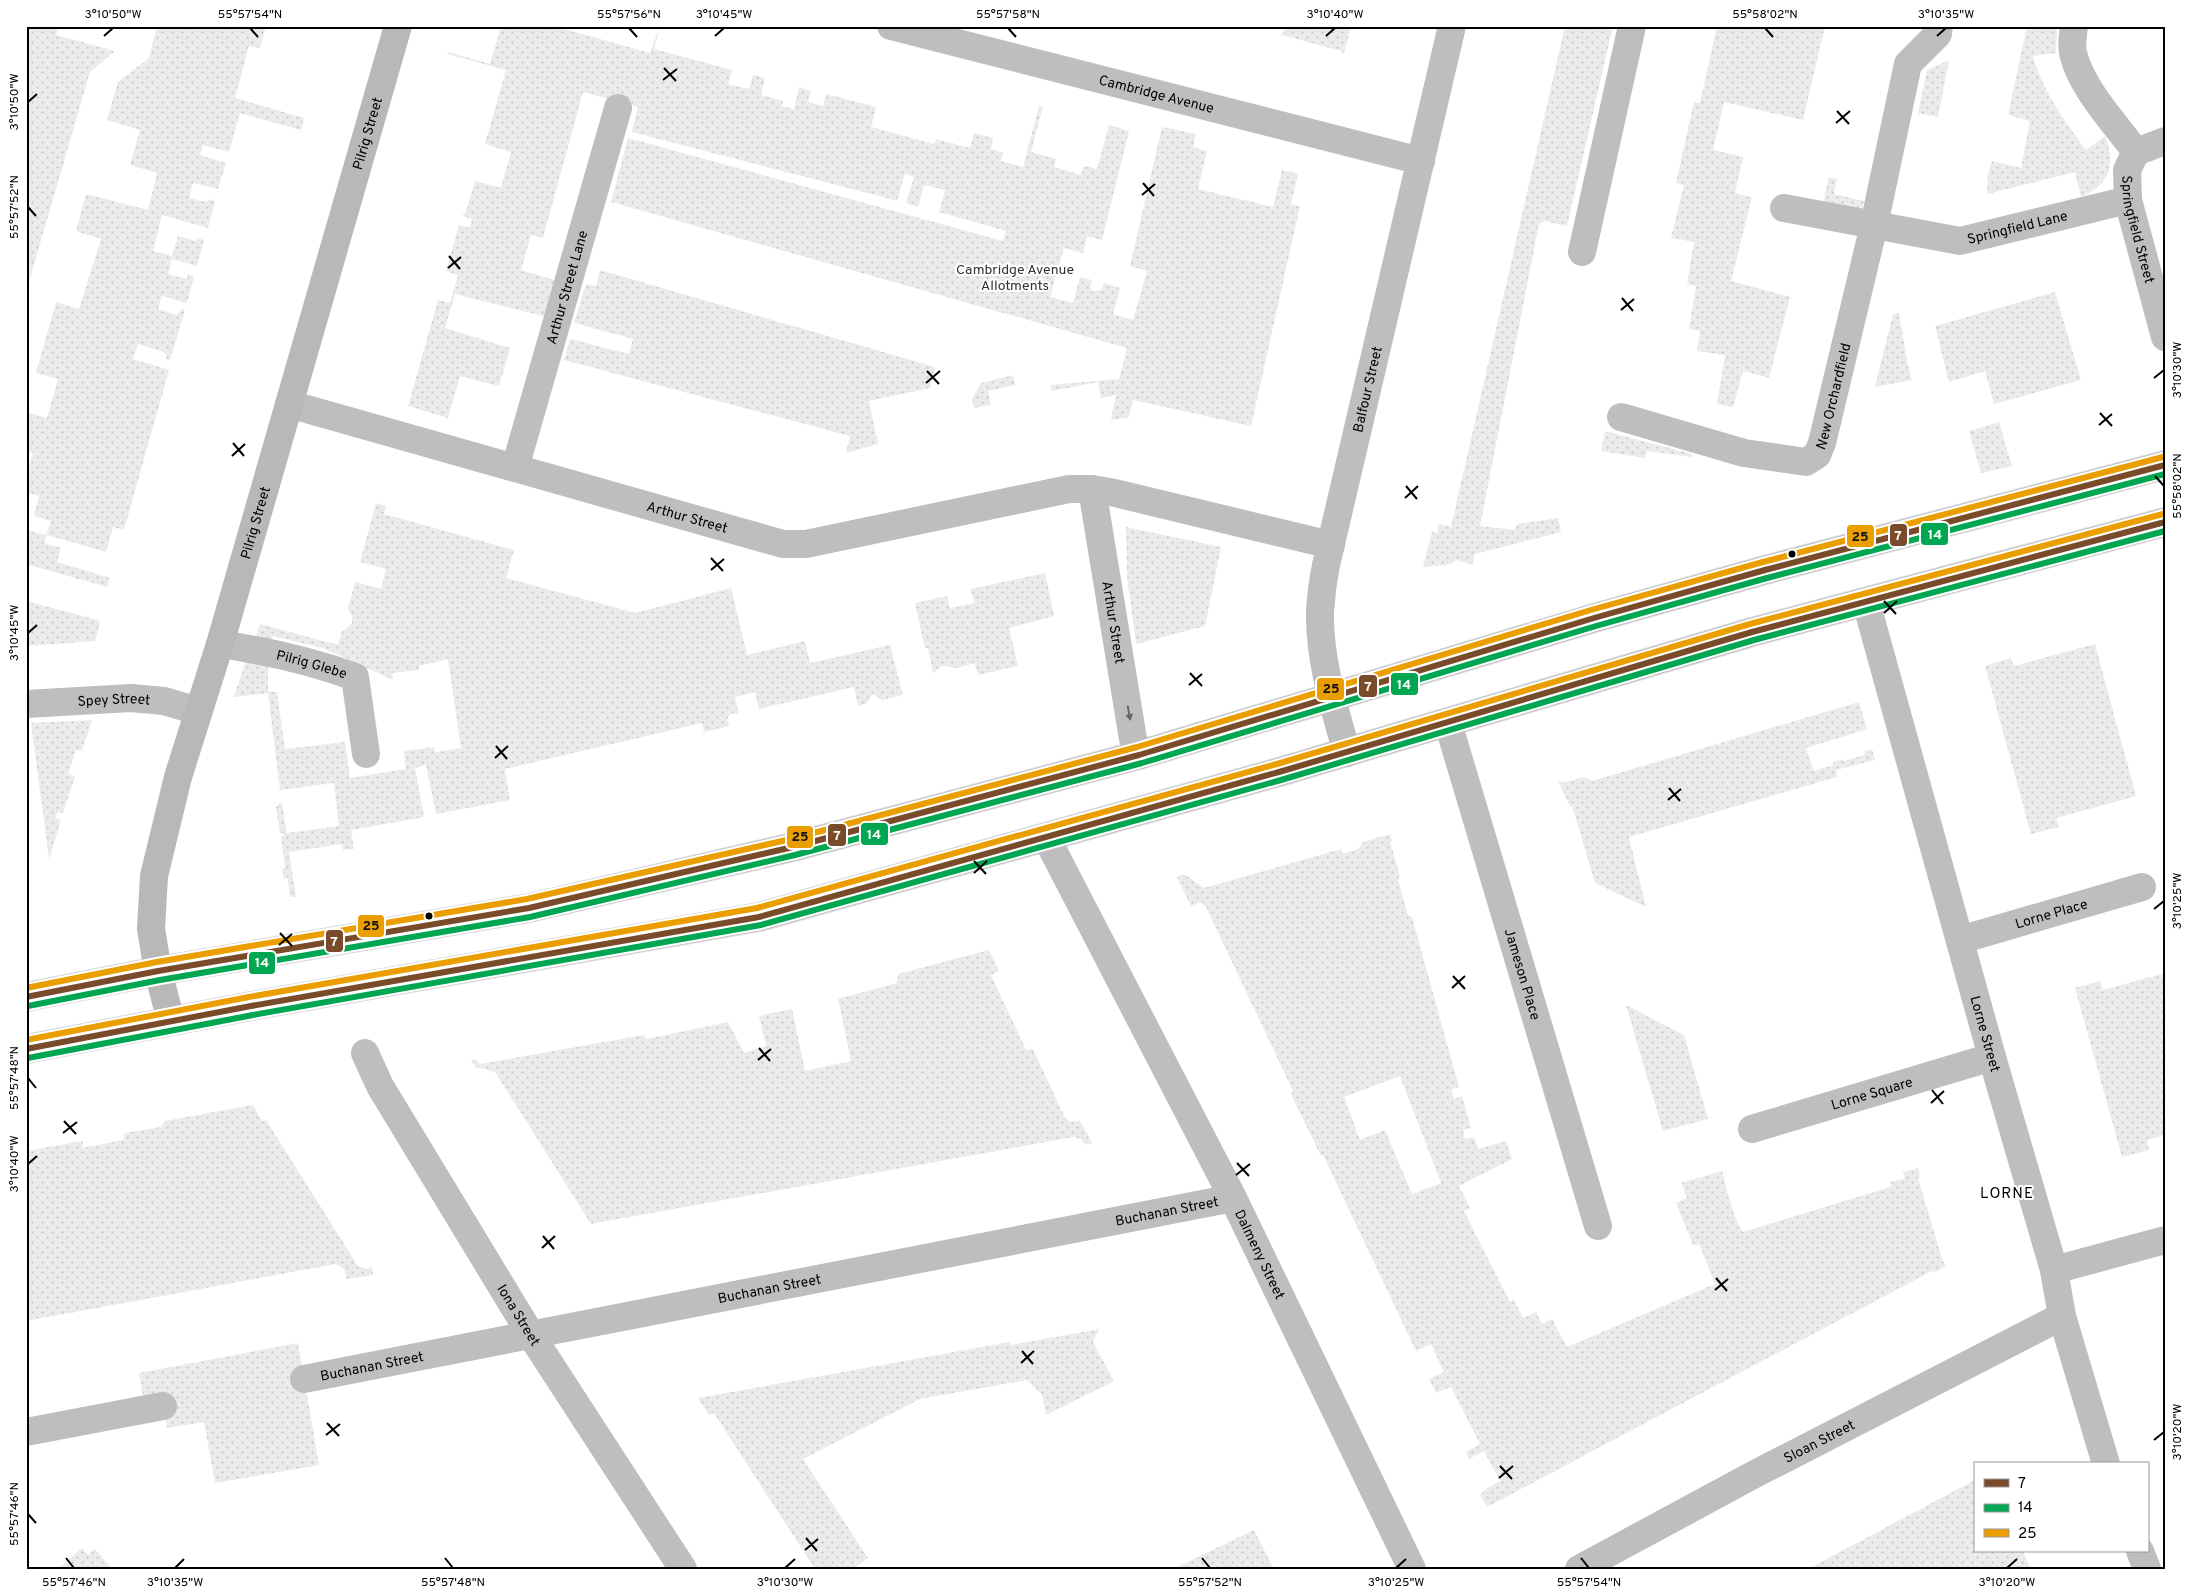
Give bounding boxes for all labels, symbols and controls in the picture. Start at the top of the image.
text: 3°10'50"W [85,7,141,23]
text: 55°57'54"N [218,7,282,23]
text: 55°57'56"N [597,7,661,23]
text: 3°10'45"W [696,7,752,23]
text: 55°57'58"N [976,7,1040,23]
text: 3°10'40"W [1307,7,1363,23]
text: 55°58'02"N [1732,7,1798,23]
text: 3°10'35"W [1918,7,1974,23]
street label: Cambridge Avenue [1097,72,1215,118]
text: 3°10'50"W [7,74,23,130]
street label: Pilrig Street [350,96,387,172]
text: 55°57'52"N [7,175,23,239]
street label: Springfield Street [2117,175,2157,285]
street label: Springfield Lane [1966,208,2070,249]
street label: Arthur Street Lane [544,229,593,347]
park label: Cambridge Avenue Allotments [956,262,1074,295]
street label: New Orchardfield [1813,342,1856,453]
text: 3°10'30"W [2170,342,2186,398]
street label: Balfour Street [1350,345,1387,434]
text: 55°58'02"N [2170,453,2186,519]
street label: Pilrig Street [238,485,275,561]
street label: Arthur Street [644,499,729,538]
line badge: 14 [1920,522,1949,546]
line badge: 7 [1889,523,1908,547]
line badge: 25 [1846,524,1875,548]
text: 14 [1928,527,1942,544]
text: 7 [1894,528,1902,545]
text: 25 [1851,529,1869,546]
unlabelled marker [1787,549,1797,559]
street label: Arthur Street [1097,580,1128,665]
text: 3°10'45"W [7,605,23,661]
street label: Pilrig Glebe [274,648,349,683]
line badge: 14 [1390,672,1419,696]
line badge: 7 [1358,674,1378,698]
line badge: 25 [1316,677,1345,701]
text: 14 [1397,677,1411,694]
text: 7 [1364,679,1372,696]
text: 25 [1322,681,1340,698]
street label: Spey Street [77,691,151,711]
one-way arrow [1125,705,1133,721]
line badge: 14 [860,822,889,846]
line badge: 7 [827,823,847,847]
line badge: 25 [786,825,814,849]
text: 14 [867,827,881,844]
text: 7 [833,828,841,845]
text: 25 [791,829,809,846]
text: 3°10'25"W [2170,873,2186,929]
street label: Lorne Place [2013,896,2090,933]
unlabelled marker [424,911,434,921]
line badge: 25 [357,914,385,938]
text: 25 [362,918,380,935]
street label: Jameson Place [1500,927,1543,1022]
line badge: 7 [325,929,344,953]
text: 7 [330,934,338,951]
line badge: 14 [248,951,276,975]
text: 14 [255,955,269,972]
street label: Lorne Street [1965,994,2003,1074]
text: 55°57'48"N [7,1046,23,1110]
street label: Lorne Square [1829,1074,1915,1115]
text: 3°10'40"W [7,1136,23,1192]
district label: LORNE [1980,1185,2034,1204]
street label: Buchanan Street [1114,1194,1220,1231]
street label: Dalmeny Street [1230,1207,1288,1302]
street label: Buchanan Street [716,1271,823,1308]
street label: Iona Street [492,1282,543,1350]
street label: Buchanan Street [319,1349,425,1386]
text: 3°10'20"W [2170,1404,2186,1460]
street label: Sloan Street [1781,1417,1858,1468]
legend [1974,1462,2148,1552]
text: 7 [2018,1475,2026,1494]
text: 55°57'46"N [7,1482,23,1546]
text: 14 [2018,1499,2033,1518]
text: 25 [2018,1525,2037,1544]
text: 55°57'46"N [42,1575,106,1591]
text: 3°10'35"W [147,1575,203,1591]
text: 55°57'48"N [421,1575,485,1591]
text: 3°10'30"W [757,1575,813,1591]
text: 55°57'52"N [1178,1575,1242,1591]
text: 3°10'25"W [1368,1575,1424,1591]
text: 55°57'54"N [1557,1575,1621,1591]
text: 3°10'20"W [1979,1575,2035,1591]

